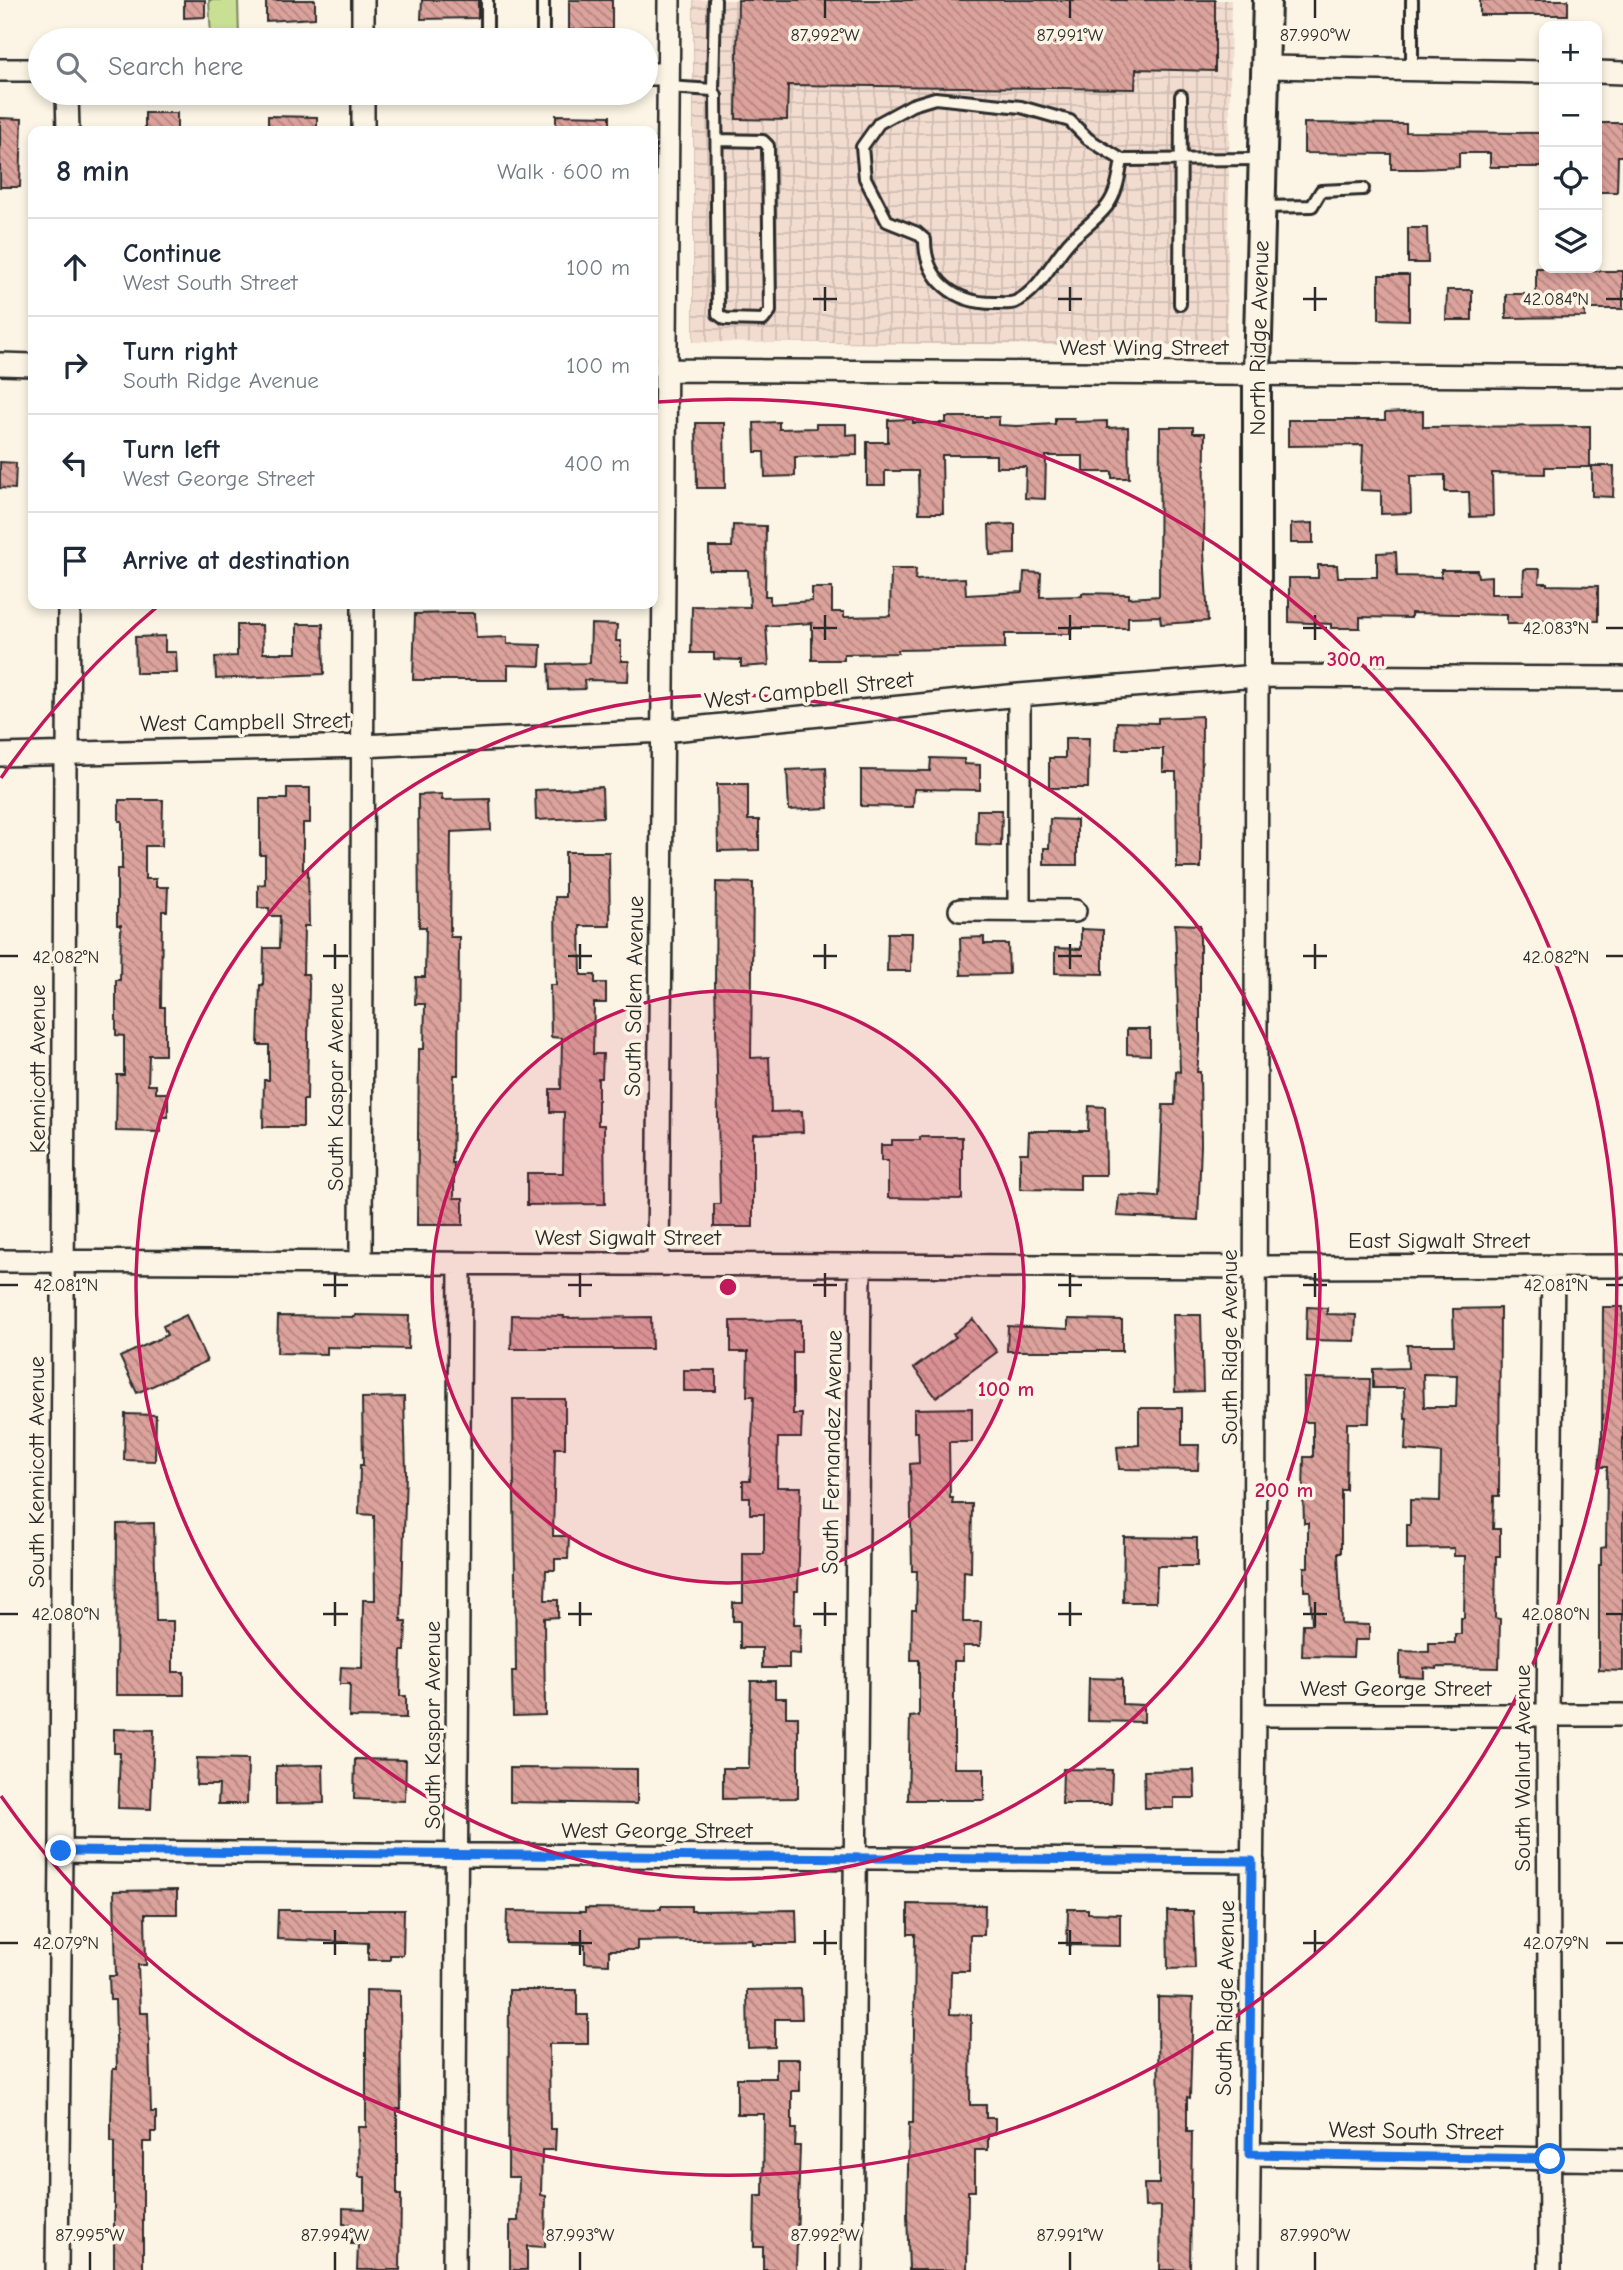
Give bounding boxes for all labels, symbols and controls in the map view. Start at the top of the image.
map controls [1539,21,1602,273]
button: + [1539,21,1602,84]
text: 87.992°W [790,25,860,46]
text: 87.991°W [1037,25,1104,46]
text: 87.990°W [1280,25,1351,46]
search box [28,28,658,105]
icon: search [52,48,90,86]
text: Search here [108,52,243,82]
button: − [1539,84,1602,147]
button: locate [1539,147,1602,210]
text: 8 min [56,154,130,189]
text: Walk · 600 m [497,158,630,185]
button: layers [1539,210,1602,273]
text: Continue [123,239,221,269]
street label: North Ridge Avenue [1244,240,1274,436]
icon: ahead [56,248,94,286]
text: 100 m [566,254,630,281]
text: West South Street [123,269,298,296]
text: 42.084°N [1523,289,1589,310]
street label: West Wing Street [1059,334,1230,361]
text: Turn right [123,337,237,367]
icon: right [56,346,94,384]
text: 100 m [566,352,630,379]
text: South Ridge Avenue [123,367,319,394]
text: Turn left [123,435,220,465]
icon: left [56,444,94,482]
text: 400 m [564,450,630,477]
text: West George Street [123,465,314,492]
icon: arrive [56,542,94,580]
text: Arrive at destination [123,546,350,576]
text: 42.083°N [1523,618,1589,639]
text: 300 m [1327,647,1385,671]
street label: West Campbell Street [703,665,916,714]
street label: West Campbell Street [140,707,352,737]
street label: South Salem Avenue [619,895,649,1097]
text: 42.082°N [33,947,99,968]
text: 42.082°N [1523,947,1589,968]
street label: South Kaspar Avenue [322,983,349,1191]
street label: Kennicott Avenue [24,985,51,1153]
street label: West Sigwalt Street [535,1224,722,1251]
street label: East Sigwalt Street [1348,1227,1531,1254]
street label: South Ridge Avenue [1216,1249,1243,1445]
text: 42.081°N [34,1275,98,1296]
centre of rings [716,1275,740,1299]
text: 42.081°N [1524,1275,1588,1296]
street label: South Fernandez Avenue [816,1330,848,1574]
street label: South Kennicott Avenue [23,1356,50,1588]
text: 100 m [978,1377,1034,1401]
text: 200 m [1255,1478,1313,1502]
text: 42.080°N [32,1604,100,1625]
text: 42.080°N [1522,1604,1590,1625]
street label: South Kaspar Avenue [419,1621,446,1829]
street label: South Walnut Avenue [1509,1664,1536,1872]
street label: West George Street [1300,1675,1493,1702]
street label: West George Street [561,1817,754,1844]
route end [45,1835,76,1866]
street label: South Ridge Avenue [1210,1900,1240,2096]
text: 42.079°N [33,1933,99,1954]
text: 42.079°N [1523,1933,1589,1954]
street label: West South Street [1329,2116,1505,2146]
route start [1534,2143,1565,2174]
text: 87.995°W [55,2225,125,2246]
text: 87.994°W [301,2225,370,2246]
text: 87.993°W [546,2225,615,2246]
text: 87.992°W [790,2225,860,2246]
text: 87.991°W [1037,2225,1104,2246]
text: 87.990°W [1280,2225,1351,2246]

